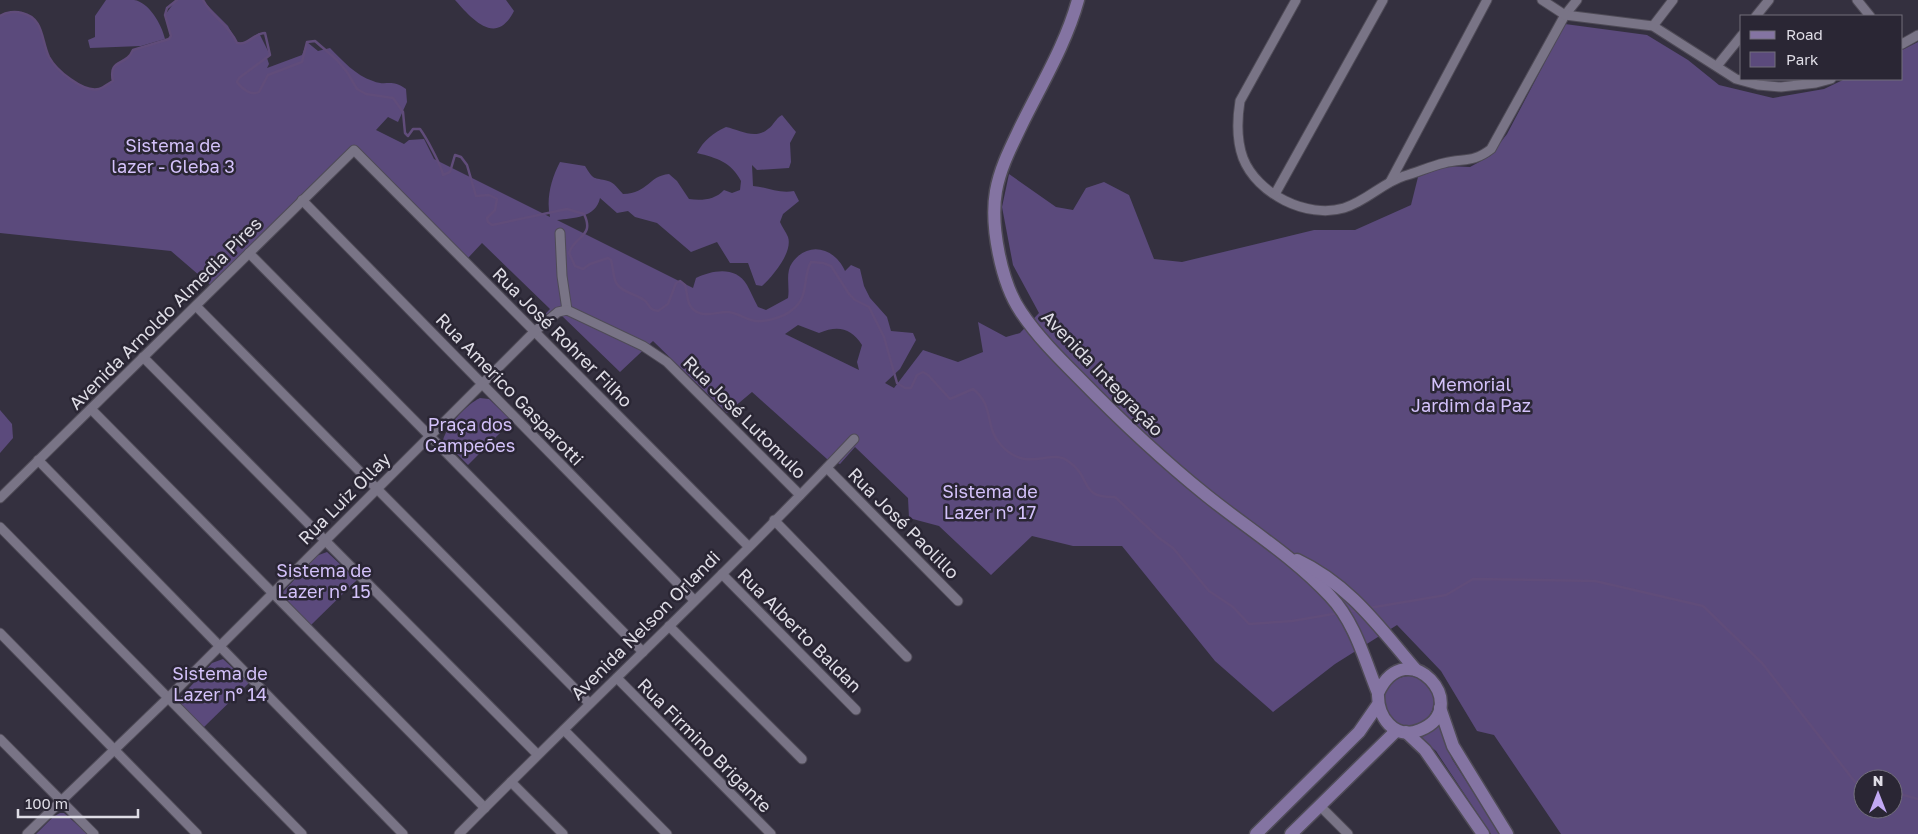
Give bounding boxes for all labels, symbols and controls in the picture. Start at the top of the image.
legend [1740,15,1903,80]
text: Road [1786,25,1823,43]
text: Park [1786,50,1819,68]
park label: Sistema de lazer - Gleba 3 [111,134,235,177]
street label: Avenida Arnoldo Almedia Pires [64,212,266,414]
street label: Rua José Rohrer Filho [489,263,637,411]
street label: Avenida Integração [1037,306,1169,440]
street label: Rua Americo Gasparotti [432,308,588,470]
street label: Rua José Lutomulo [679,351,811,483]
park label: Memorial Jardim da Paz [1411,373,1531,416]
park label: Praça dos Campeões [425,413,515,456]
street label: Rua Luiz Ollay [293,447,395,549]
street label: Rua José Paolillo [844,463,964,583]
park label: Sistema de Lazer nº 17 [942,480,1038,523]
street label: Avenida Nelson Orlandi [566,546,724,704]
park label: Sistema de Lazer nº 15 [276,559,372,602]
street label: Rua Alberto Baldan [733,563,867,697]
park label: Sistema de Lazer nº 14 [172,662,268,705]
street label: Rua Firmino Brigante [633,673,777,817]
north arrow [1853,769,1903,819]
text: N [1873,772,1883,789]
scale bar [18,786,138,818]
text: 100 m [25,794,68,812]

